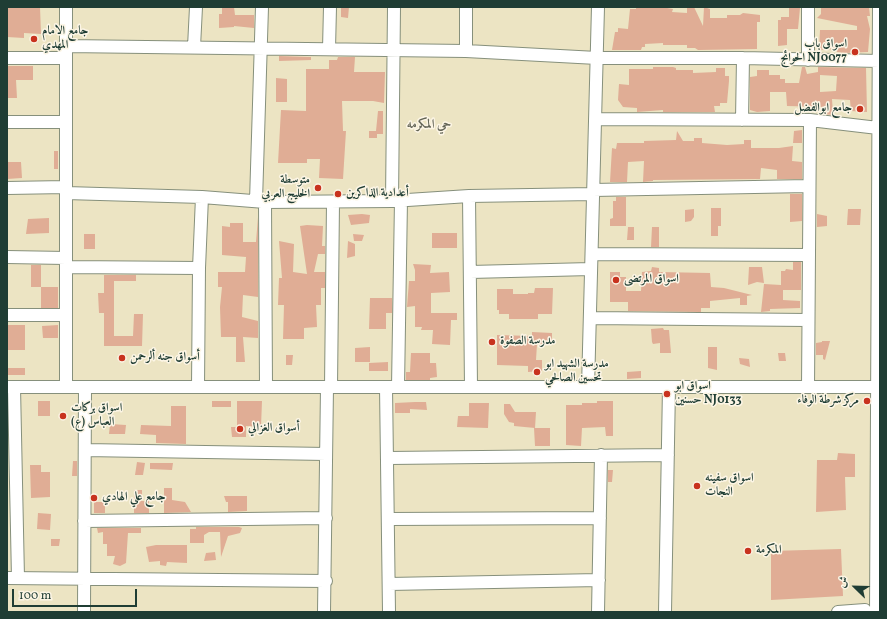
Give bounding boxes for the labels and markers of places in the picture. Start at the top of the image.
place label: جامع الامام المهدي [42,25,88,53]
marker: جامع الامام المهدي [29,34,39,44]
place label: اسواق باب الحوائج NJ0077 [780,38,847,66]
marker: اسواق باب الحوائج NJ0077 [850,47,860,57]
place label: جامع ابوالفضل [794,102,852,116]
marker: جامع ابوالفضل [855,104,865,114]
place label: متوسطة الخليج العربي [261,174,310,202]
marker: متوسطة الخليج العربي [313,183,323,193]
place label: أعدادية الذاكرين [346,187,409,201]
marker: أعدادية الذاكرين [333,189,343,199]
place label: اسواق المرتضى [624,273,679,287]
marker: اسواق المرتضى [611,275,621,285]
place label: مدرسة الصفوة [500,335,555,349]
marker: مدرسة الصفوة [487,337,497,347]
place label: أسواق جنه ألرحمن [130,351,200,365]
marker: أسواق جنه ألرحمن [117,353,127,363]
place label: مدرسة الشهيد ابو تحسين الصالحي [545,358,609,386]
marker: مدرسة الشهيد ابو تحسين الصالحي [532,367,542,377]
place label: اسواق ابو حسنين NJ0133 [675,380,742,408]
marker: اسواق ابو حسنين NJ0133 [662,389,672,399]
place label: مركز شرطة الوفاء [797,394,859,408]
marker: مركز شرطة الوفاء [862,396,872,406]
place label: اسواق بركات العباس (ع) [71,402,122,430]
marker: اسواق بركات العباس (ع) [58,411,68,421]
place label: أسواق الغزالي [248,422,299,436]
marker: أسواق الغزالي [235,424,245,434]
place label: اسواق سفينه النجات [705,472,754,500]
marker: اسواق سفينه النجات [692,481,702,491]
place label: جامع علي الهادي [102,491,166,505]
marker: جامع علي الهادي [89,493,99,503]
place label: المكرمة [756,544,782,558]
marker: المكرمة [743,546,753,556]

